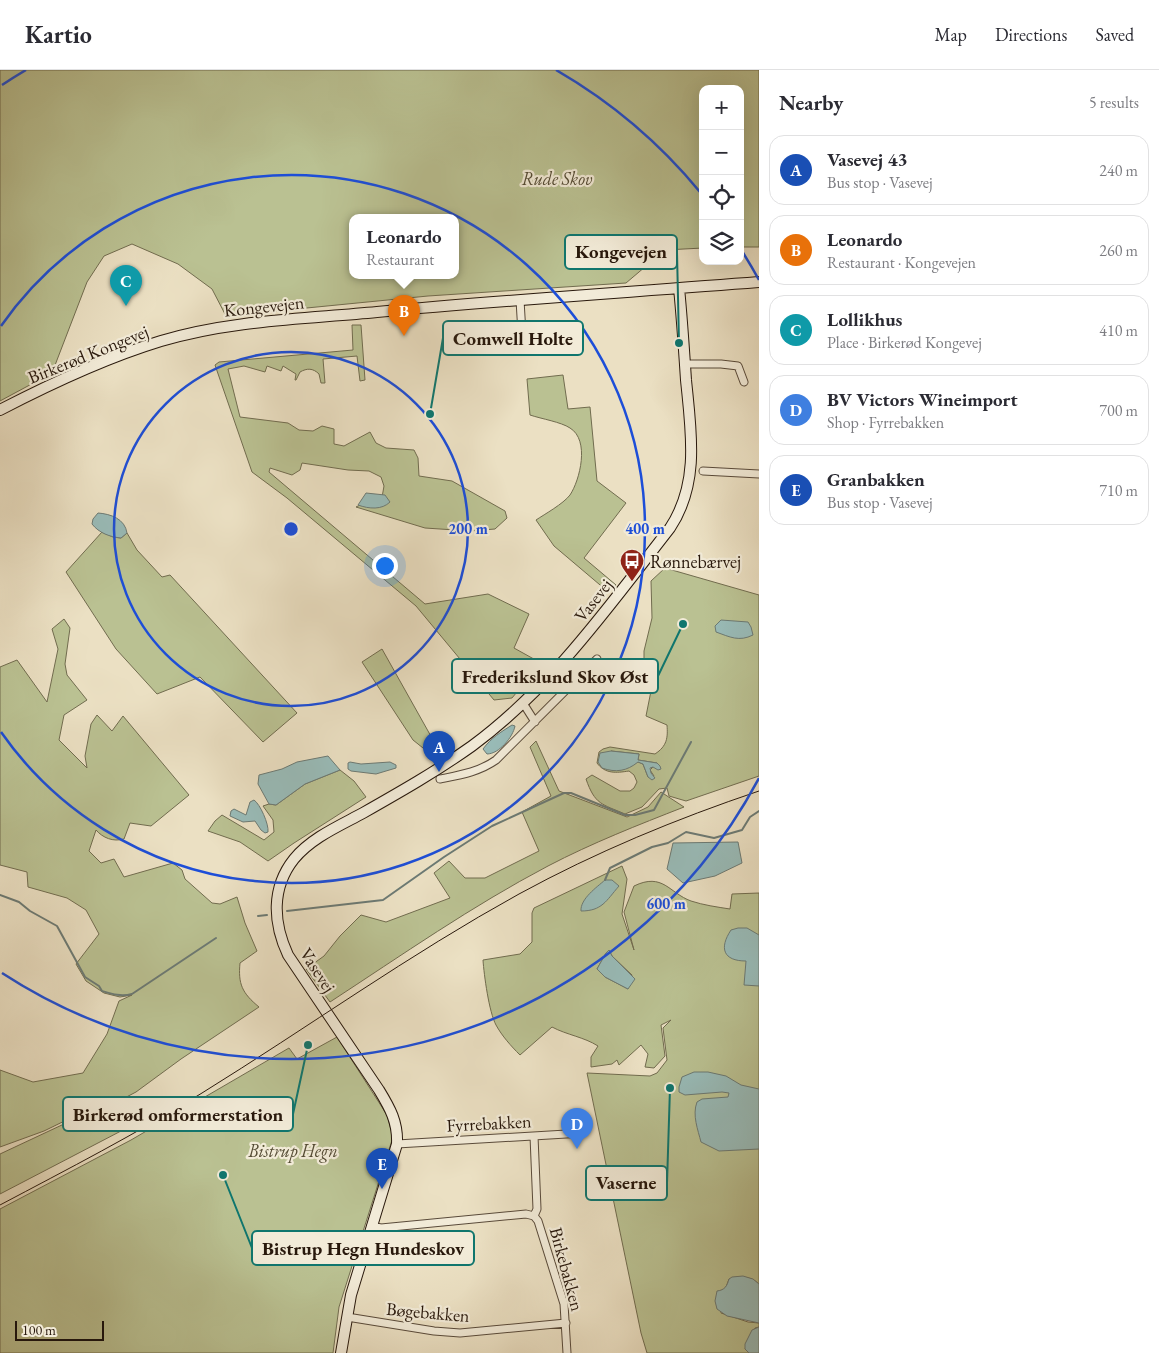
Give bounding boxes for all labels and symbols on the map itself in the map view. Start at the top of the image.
park label: Rude Skov [521,167,593,190]
callout: Kongevejen [565,235,677,269]
text: Kongevejen [575,239,667,264]
pin: C [110,265,142,306]
street label: Kongevejen [223,290,306,322]
pin: B [388,295,420,336]
street label: Birkerød Kongevej [24,319,152,389]
callout: Comwell Holte [443,321,583,355]
text: Comwell Holte [453,326,573,351]
text: 200 m [448,519,488,538]
text: 400 m [625,519,665,538]
centre of rings [282,520,300,538]
bus stop icon: Rønnebærvej [619,548,645,582]
place label: Rønnebærvej [650,550,741,573]
your location [372,553,398,579]
street label: Vasevej [569,574,617,626]
callout: Frederikslund Skov Øst [452,659,658,693]
text: Frederikslund Skov Øst [462,664,648,689]
pin: A [423,731,455,772]
text: 600 m [646,894,686,913]
street label: Vasevej [295,943,341,997]
callout: Birkerød omformerstation [63,1097,293,1131]
text: Birkerød omformerstation [73,1102,284,1127]
pin: D [561,1108,593,1149]
street label: Fyrrebakken [446,1109,533,1137]
park label: Bistrup Hegn [247,1139,338,1163]
pin: E [366,1148,398,1189]
callout: Vaserne [586,1166,667,1200]
text: Vaserne [596,1170,657,1195]
street label: Birkebakken [545,1225,589,1314]
callout: Bistrup Hegn Hundeskov [252,1231,474,1265]
text: Bistrup Hegn Hundeskov [262,1236,465,1261]
street label: Bøgebakken [385,1297,471,1327]
scale bar [15,1318,104,1341]

